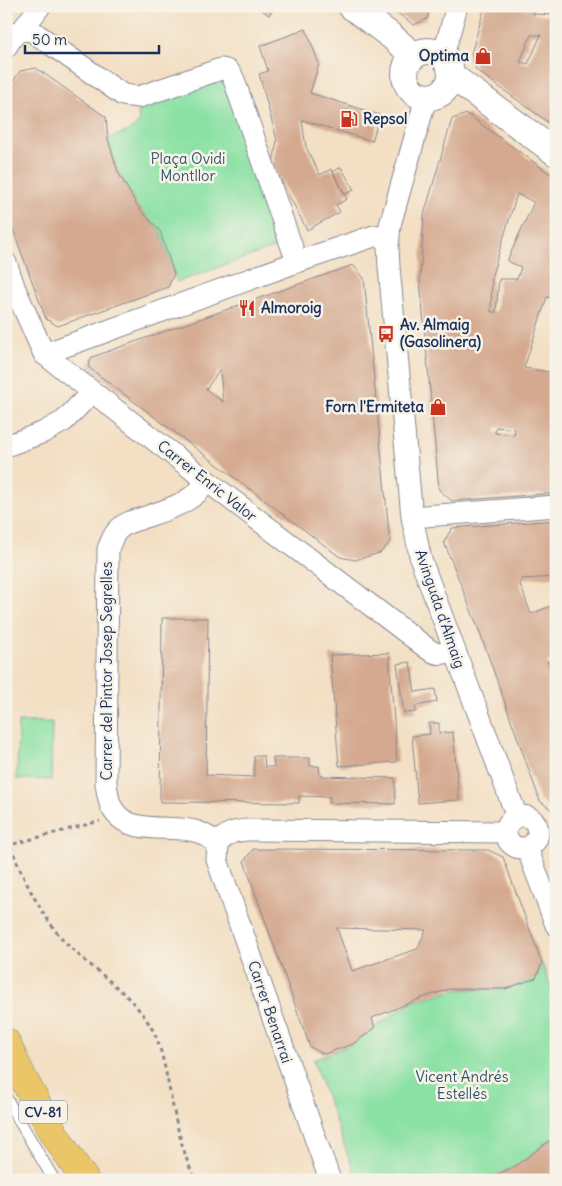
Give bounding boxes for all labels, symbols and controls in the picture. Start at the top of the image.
scale bar [25,22,159,54]
text: 50 m [32,30,67,49]
place label: Optima [419,46,469,66]
shop icon: Optima [473,46,493,66]
fuel station icon: Repsol [339,109,359,129]
place label: Repsol [363,109,407,129]
park label: Plaça Ovidi Montllor [151,149,225,185]
restaurant icon: Almoroig [237,298,257,318]
place label: Almoroig [261,298,322,318]
place label: Av. Almaig (Gasolinera) [400,315,481,352]
bus stop icon: Av. Almaig (Gasolinera) [376,324,396,344]
place label: Forn l'Ermiteta [325,397,424,416]
shop icon: Forn l'Ermiteta [428,397,448,417]
street label: Carrer Enric Valor [154,436,261,525]
street label: Avinguda d'Almaig [411,547,470,671]
street label: Carrer del Pintor Josep Segrelles [97,561,116,780]
street label: Carrer Benarrai [244,958,297,1066]
park label: Vicent Andrés Estellés [415,1067,509,1103]
road number: CV-81 [19,1100,67,1124]

